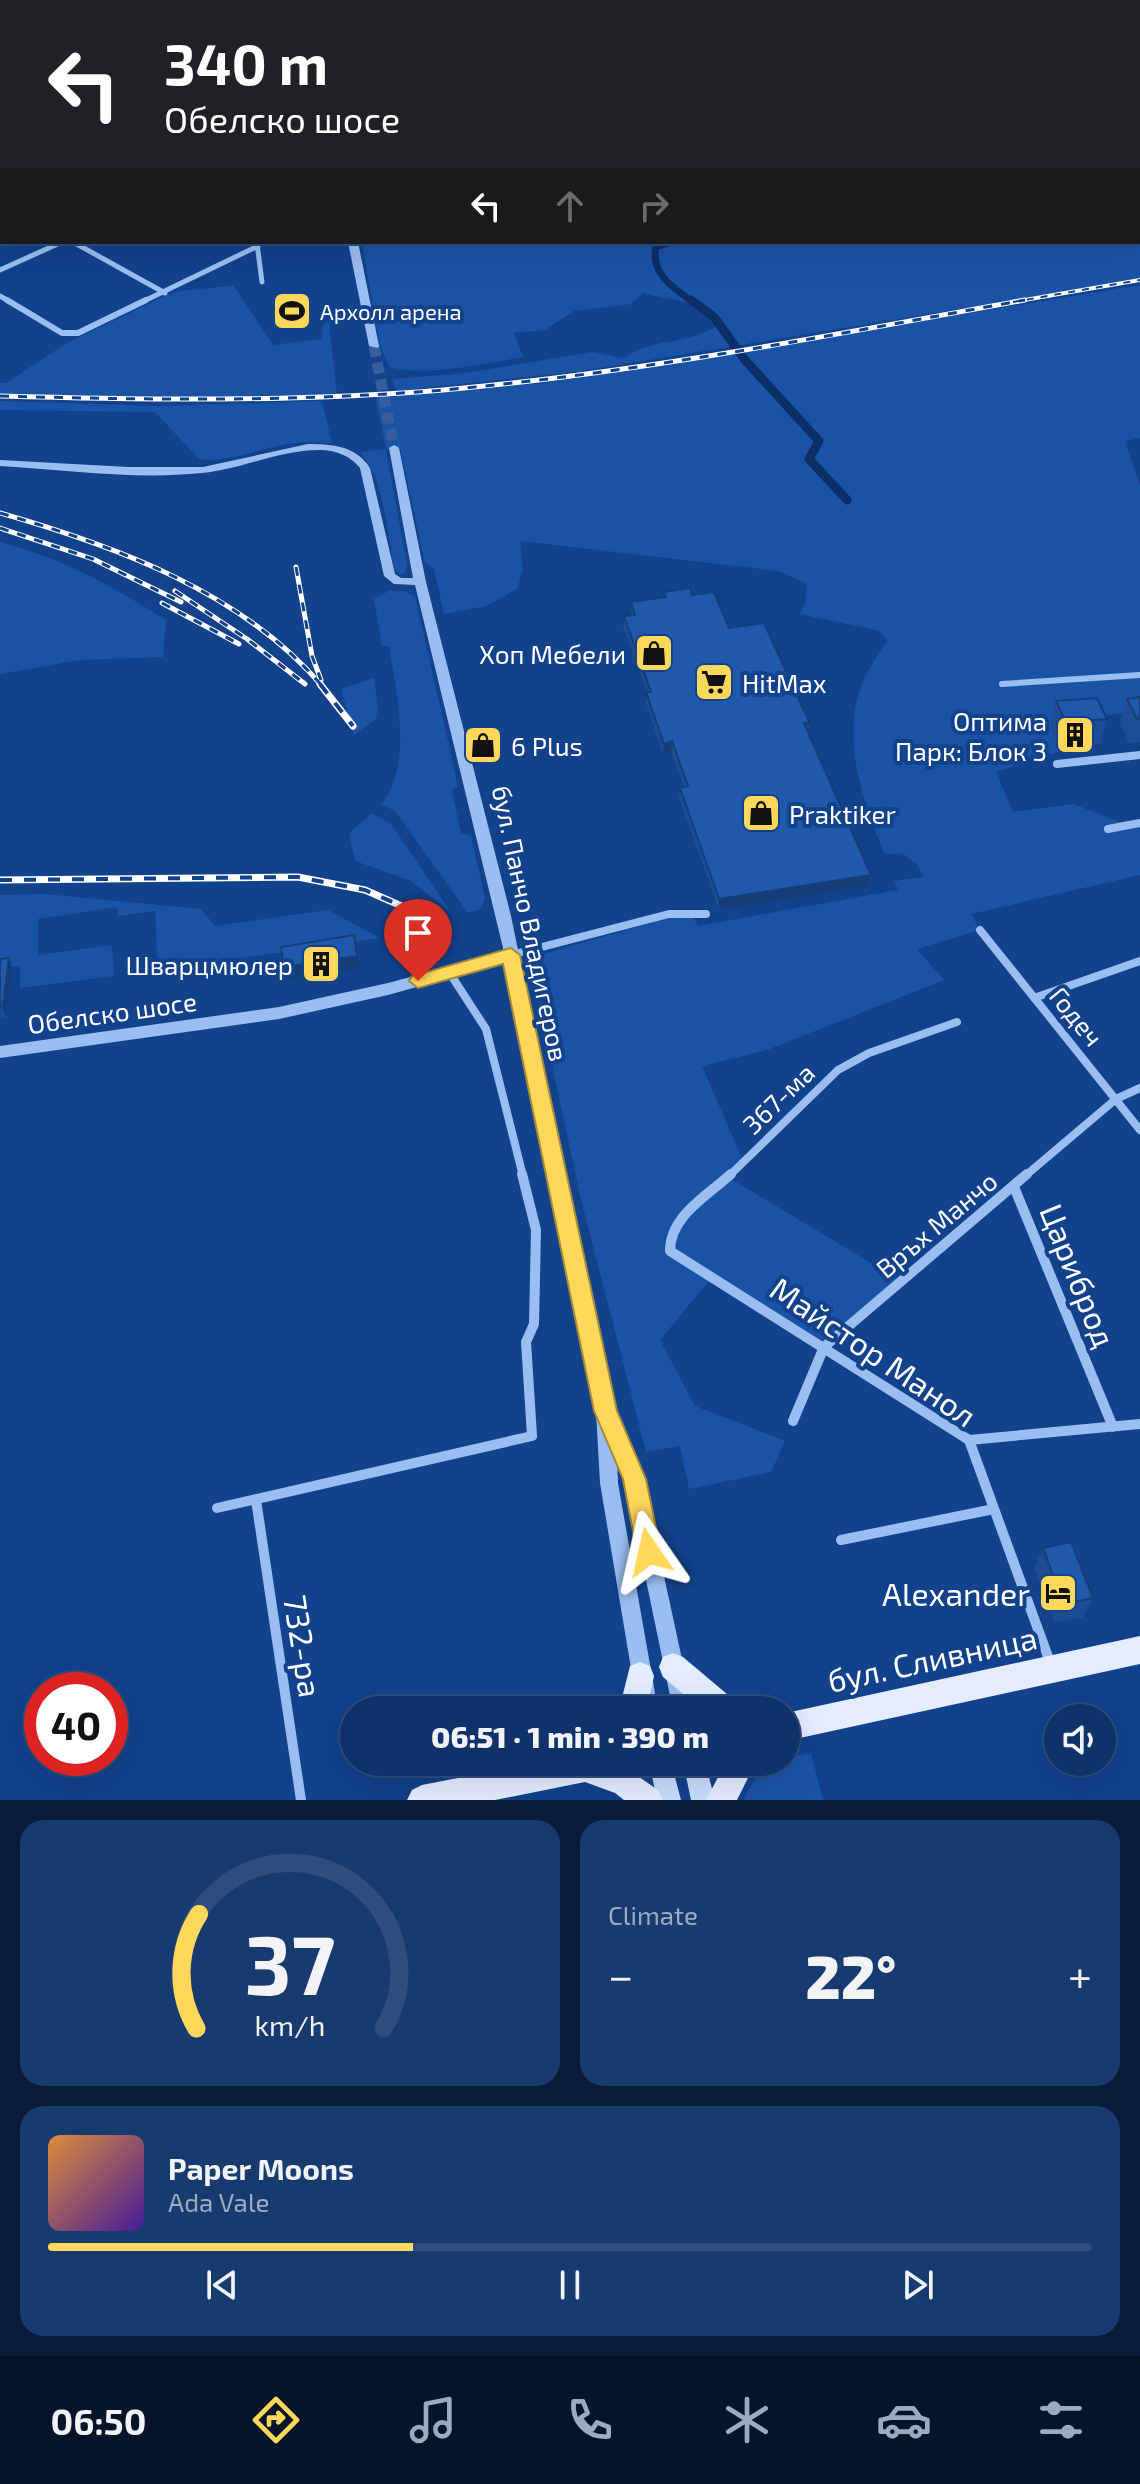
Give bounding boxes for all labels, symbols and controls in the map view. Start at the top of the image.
text: 340 m [164,29,328,96]
icon: left [32,32,136,136]
text: Обелско шосе [164,97,400,140]
icon: left [464,184,508,228]
icon: ahead [548,184,592,228]
icon: right [632,184,676,228]
sports icon: Архолл арена [271,290,313,332]
place label: Архолл арена [320,298,462,324]
shop icon: Хоп Мебели [633,632,675,674]
place label: Хоп Мебели [479,638,626,669]
supermarket icon: HitMax [693,661,735,703]
place label: HitMax [742,667,827,698]
place label: Оптима Парк: Блок 3 [895,705,1047,766]
building icon: Оптима Парк: Блок 3 [1054,714,1096,756]
shop icon: 6 Plus [462,724,504,766]
place label: 6 Plus [511,730,583,761]
street label: бул. Панчо Владигеров [486,782,575,1064]
shop icon: Praktiker [740,792,782,834]
place label: Praktiker [789,798,896,829]
pin [384,899,452,981]
icon: arrive [396,911,440,955]
building icon: Шварцмюлер [300,943,342,985]
place label: Шварцмюлер [126,949,293,980]
street label: Годеч [1044,980,1110,1052]
street label: Обелско шосе [25,985,199,1039]
street label: 367-ма [736,1056,820,1140]
street label: Връх Манчо [869,1164,1003,1284]
street label: Цариброд [1033,1198,1125,1352]
street label: Майстор Манол [764,1268,984,1434]
position arrow [607,1510,691,1594]
hotel icon: Alexander [1037,1572,1079,1614]
place label: Alexander [882,1574,1030,1612]
street label: 732-ра [277,1592,331,1700]
street label: бул. Сливница [824,1617,1041,1700]
speed limit sign: 40 [24,1672,128,1776]
map controls [1044,1704,1116,1776]
button: sound [1044,1704,1116,1776]
text: 06:51 · 1 min · 390 m [431,1718,709,1754]
text: Climate [608,1899,698,1930]
text: 37 [244,1912,336,2012]
text: 22° [805,1939,896,2011]
text: − [608,1948,634,2001]
text: + [1068,1948,1092,2001]
text: km/h [255,2007,325,2042]
text: Paper Moons [168,2150,354,2186]
text: Ada Vale [168,2186,270,2217]
icon: previous [200,2263,244,2307]
icon: pause [548,2263,592,2307]
icon: next [896,2263,940,2307]
icon: directions [248,2392,304,2448]
icon: music [405,2392,461,2448]
icon: phone [562,2392,618,2448]
icon: climate [719,2392,775,2448]
icon: car [876,2392,932,2448]
icon: filters [1033,2392,1089,2448]
text: 06:50 [51,2399,146,2442]

